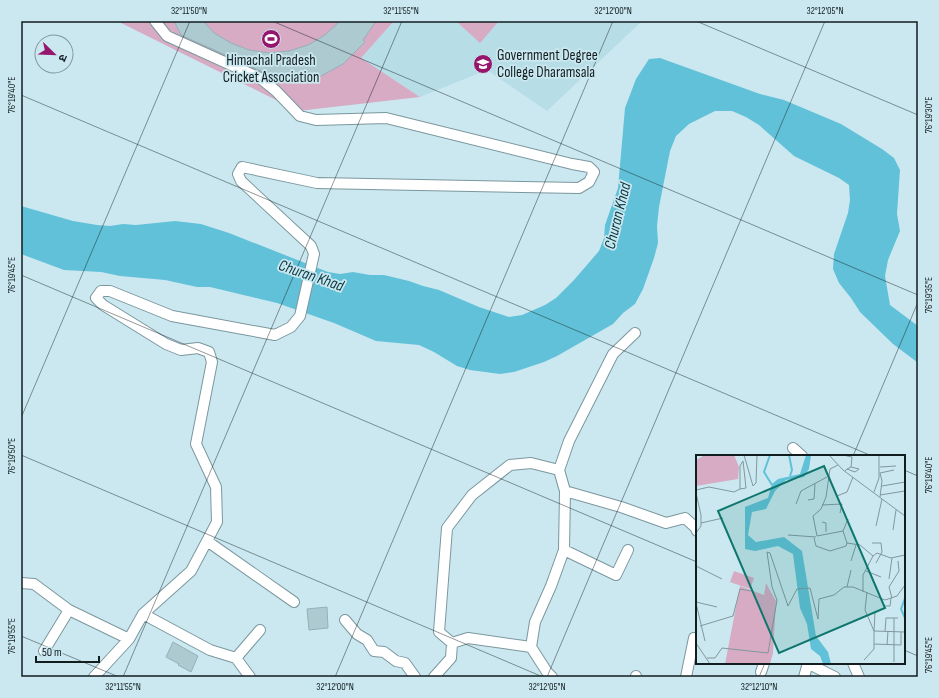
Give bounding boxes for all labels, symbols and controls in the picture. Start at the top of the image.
text: 32°11'50"N [171,5,207,17]
text: 32°11'55"N [383,5,419,17]
text: 32°12'00"N [594,5,632,17]
text: 32°12'05"N [806,5,844,17]
sports icon: Himachal Pradesh Cricket Association [260,28,282,50]
north arrow [34,34,74,74]
place label: Government Degree College Dharamsala [497,46,598,82]
place label: Himachal Pradesh Cricket Association [223,51,319,87]
text: उ [55,52,70,64]
school or university icon: Government Degree College Dharamsala [472,53,494,75]
text: 76°19'40"E [6,77,18,113]
text: 76°19'30"E [923,97,935,133]
water label: Churan Khad [601,180,636,251]
water label: Churan Khad [276,256,347,296]
text: 76°19'45"E [6,257,18,293]
text: 76°19'35"E [923,277,935,313]
text: 76°19'50"E [6,438,18,474]
inset map [696,455,905,664]
text: 76°19'40"E [923,457,935,493]
text: 76°19'55"E [6,618,18,654]
text: 76°19'45"E [923,637,935,673]
scale bar [36,638,99,664]
text: 50 m [42,645,62,660]
text: 32°11'55"N [105,681,141,693]
text: 32°12'00"N [316,681,354,693]
text: 32°12'05"N [528,681,566,693]
text: 32°12'10"N [741,681,777,693]

